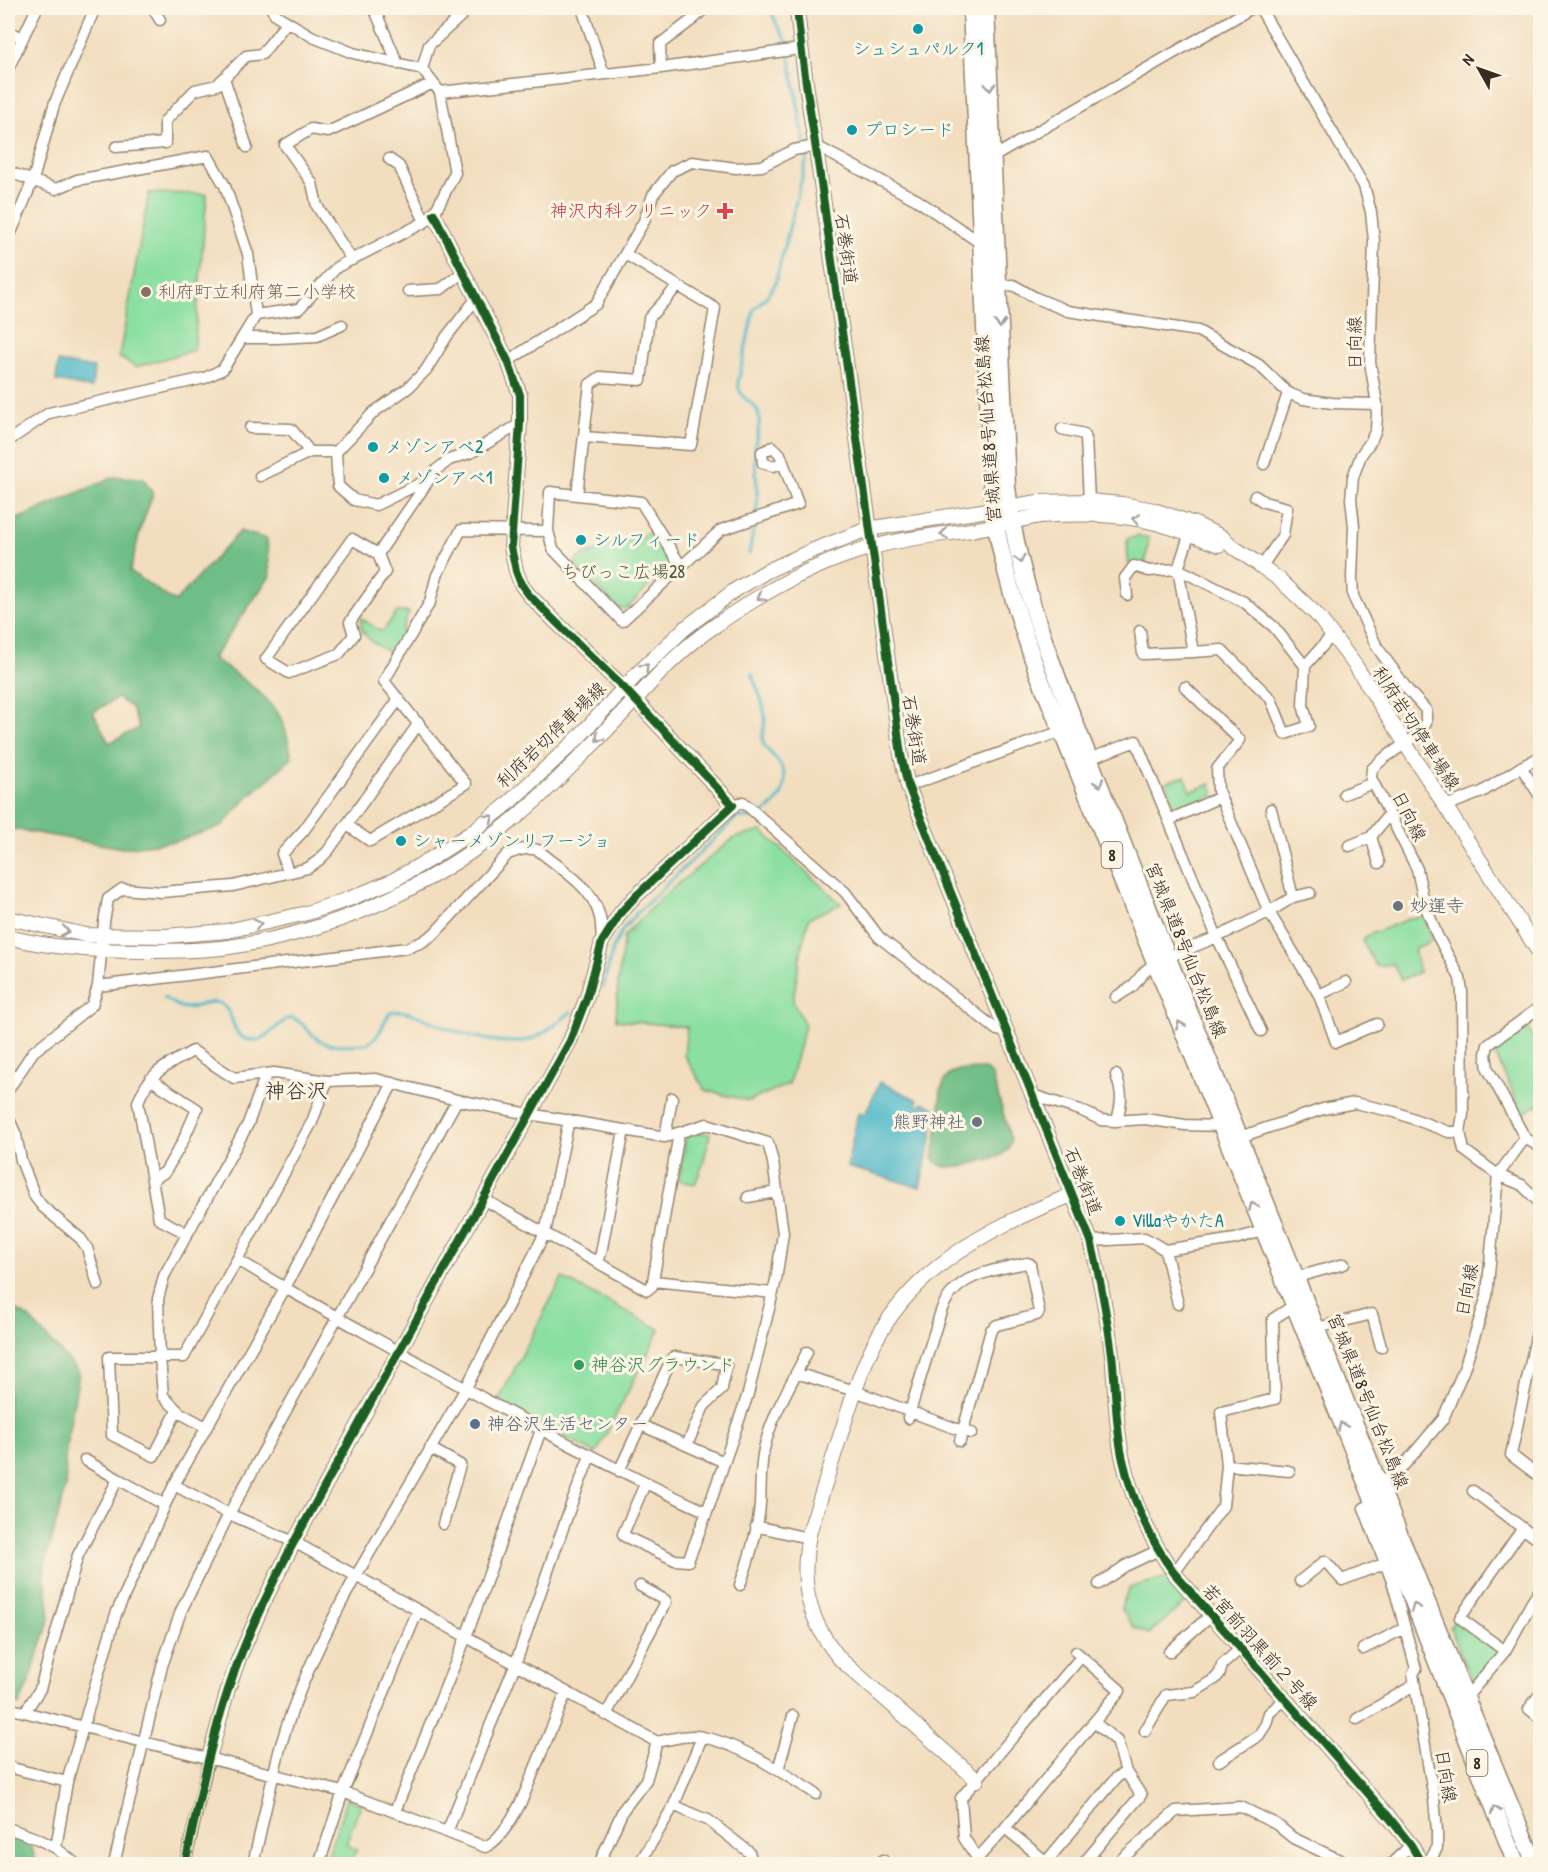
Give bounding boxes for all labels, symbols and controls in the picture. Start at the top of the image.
marker: シュシュパルク1 [911,22,925,36]
place label: シュシュパルク1 [853,36,983,61]
north arrow [1449,39,1509,99]
text: N [1456,49,1479,70]
one-way arrow [983,82,996,91]
place label: プロシード [864,117,954,142]
marker: プロシード [845,123,859,137]
place label: 神沢内科クリニック [550,198,712,223]
marker: 神沢内科クリニック [716,202,734,220]
street label: 石巻街道 [829,212,864,286]
place label: 利府町立利府第二小学校 [158,279,356,304]
marker: 利府町立利府第二小学校 [139,285,153,299]
street label: 日向線 [1342,316,1367,370]
one-way arrow [994,319,1007,328]
street label: 宮城県道8号仙台松島線 [968,334,1007,524]
place label: メゾンアベ2 [385,434,484,459]
marker: メゾンアベ2 [366,440,380,454]
place label: メゾンアベ1 [396,465,493,490]
marker: メゾンアベ1 [377,471,391,485]
one-way arrow [1132,513,1142,526]
place label: シルフィード [593,527,700,552]
one-way arrow [939,527,949,540]
marker: シルフィード [574,533,588,547]
one-way arrow [1013,554,1026,564]
park label: ちびっこ広場28 [561,559,685,584]
one-way arrow [757,590,767,601]
street label: 利府岩切停車場線 [1367,661,1466,795]
one-way arrow [637,663,648,674]
street label: 利府岩切停車場線 [490,676,611,794]
street label: 石巻街道 [897,692,932,767]
one-way arrow [595,731,606,741]
one-way arrow [1091,777,1104,787]
street label: 日向線 [1386,786,1433,846]
one-way arrow [483,814,494,825]
place label: シャーメゾンリフージョ [413,828,611,853]
marker: シャーメゾンリフージョ [394,834,408,848]
road number: 8 [1102,842,1122,868]
street label: 宮城県道8号仙台松島線 [1140,858,1233,1042]
place label: 妙運寺 [1410,893,1464,918]
marker: 妙運寺 [1391,899,1405,913]
one-way arrow [253,918,263,931]
one-way arrow [59,924,69,937]
one-way arrow [1175,1021,1187,1032]
district label: 神谷沢 [265,1076,328,1105]
place label: 熊野神社 [893,1109,965,1134]
marker: 熊野神社 [970,1115,984,1129]
street label: 石巻街道 [1058,1143,1109,1219]
one-way arrow [1248,1202,1260,1213]
place label: VillaやかたA [1132,1208,1224,1233]
marker: VillaやかたA [1113,1214,1127,1228]
street label: 日向線 [1449,1261,1484,1319]
street label: 宮城県道8号仙台松島線 [1322,1309,1415,1493]
place label: 神谷沢グラウンド [591,1352,735,1377]
marker: 神谷沢グラウンド [572,1358,586,1372]
place label: 神谷沢生活センター [487,1411,648,1436]
marker: 神谷沢生活センター [468,1417,482,1431]
one-way arrow [1337,1421,1349,1432]
street label: 若宮前羽黒前２号線 [1197,1578,1324,1715]
one-way arrow [1410,1602,1422,1613]
street label: 日向線 [1430,1747,1463,1805]
road number: 8 [1466,1750,1488,1776]
one-way arrow [1490,1805,1503,1816]

